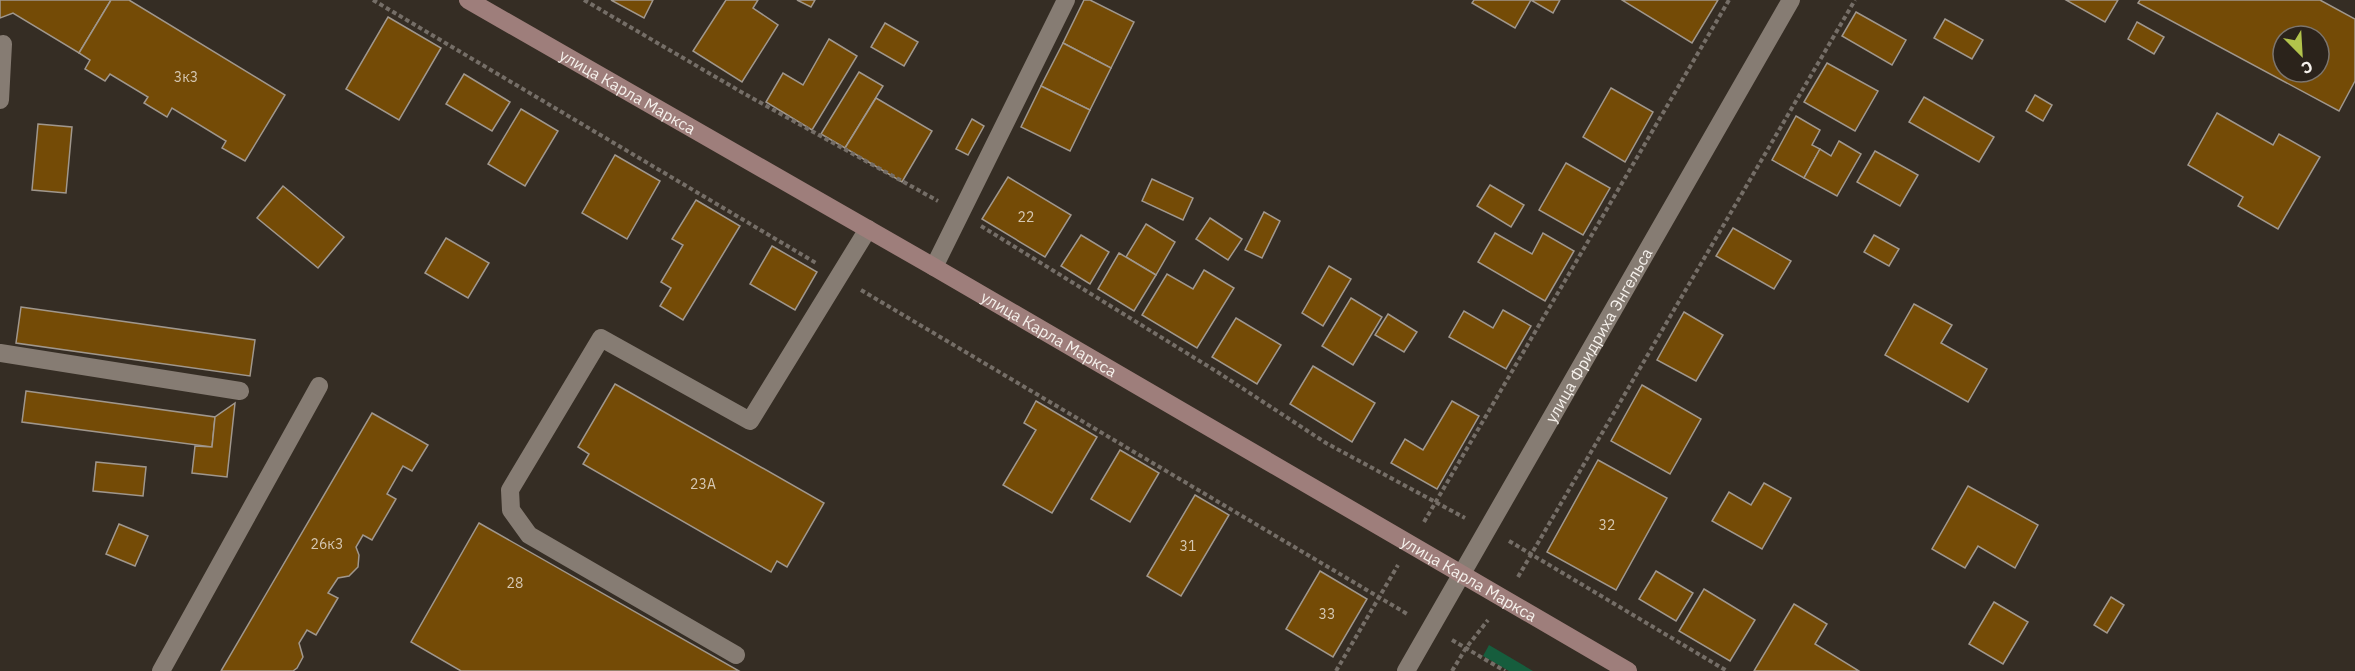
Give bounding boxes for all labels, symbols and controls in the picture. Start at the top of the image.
north arrow [2271,24,2331,84]
street label: улица Карла Маркса [556,45,700,139]
text: С [2298,56,2316,79]
house number: 3к3 [174,68,198,86]
house number: 22 [1018,208,1034,226]
street label: улица Фридриха Энгельса [1541,244,1657,426]
street label: улица Карла Маркса [977,287,1121,381]
house number: 23А [690,475,716,493]
house number: 32 [1599,516,1615,534]
street label: улица Карла Маркса [1397,531,1541,626]
house number: 26к3 [311,535,343,553]
house number: 31 [1180,537,1196,555]
house number: 28 [507,574,523,592]
house number: 33 [1319,605,1335,623]

